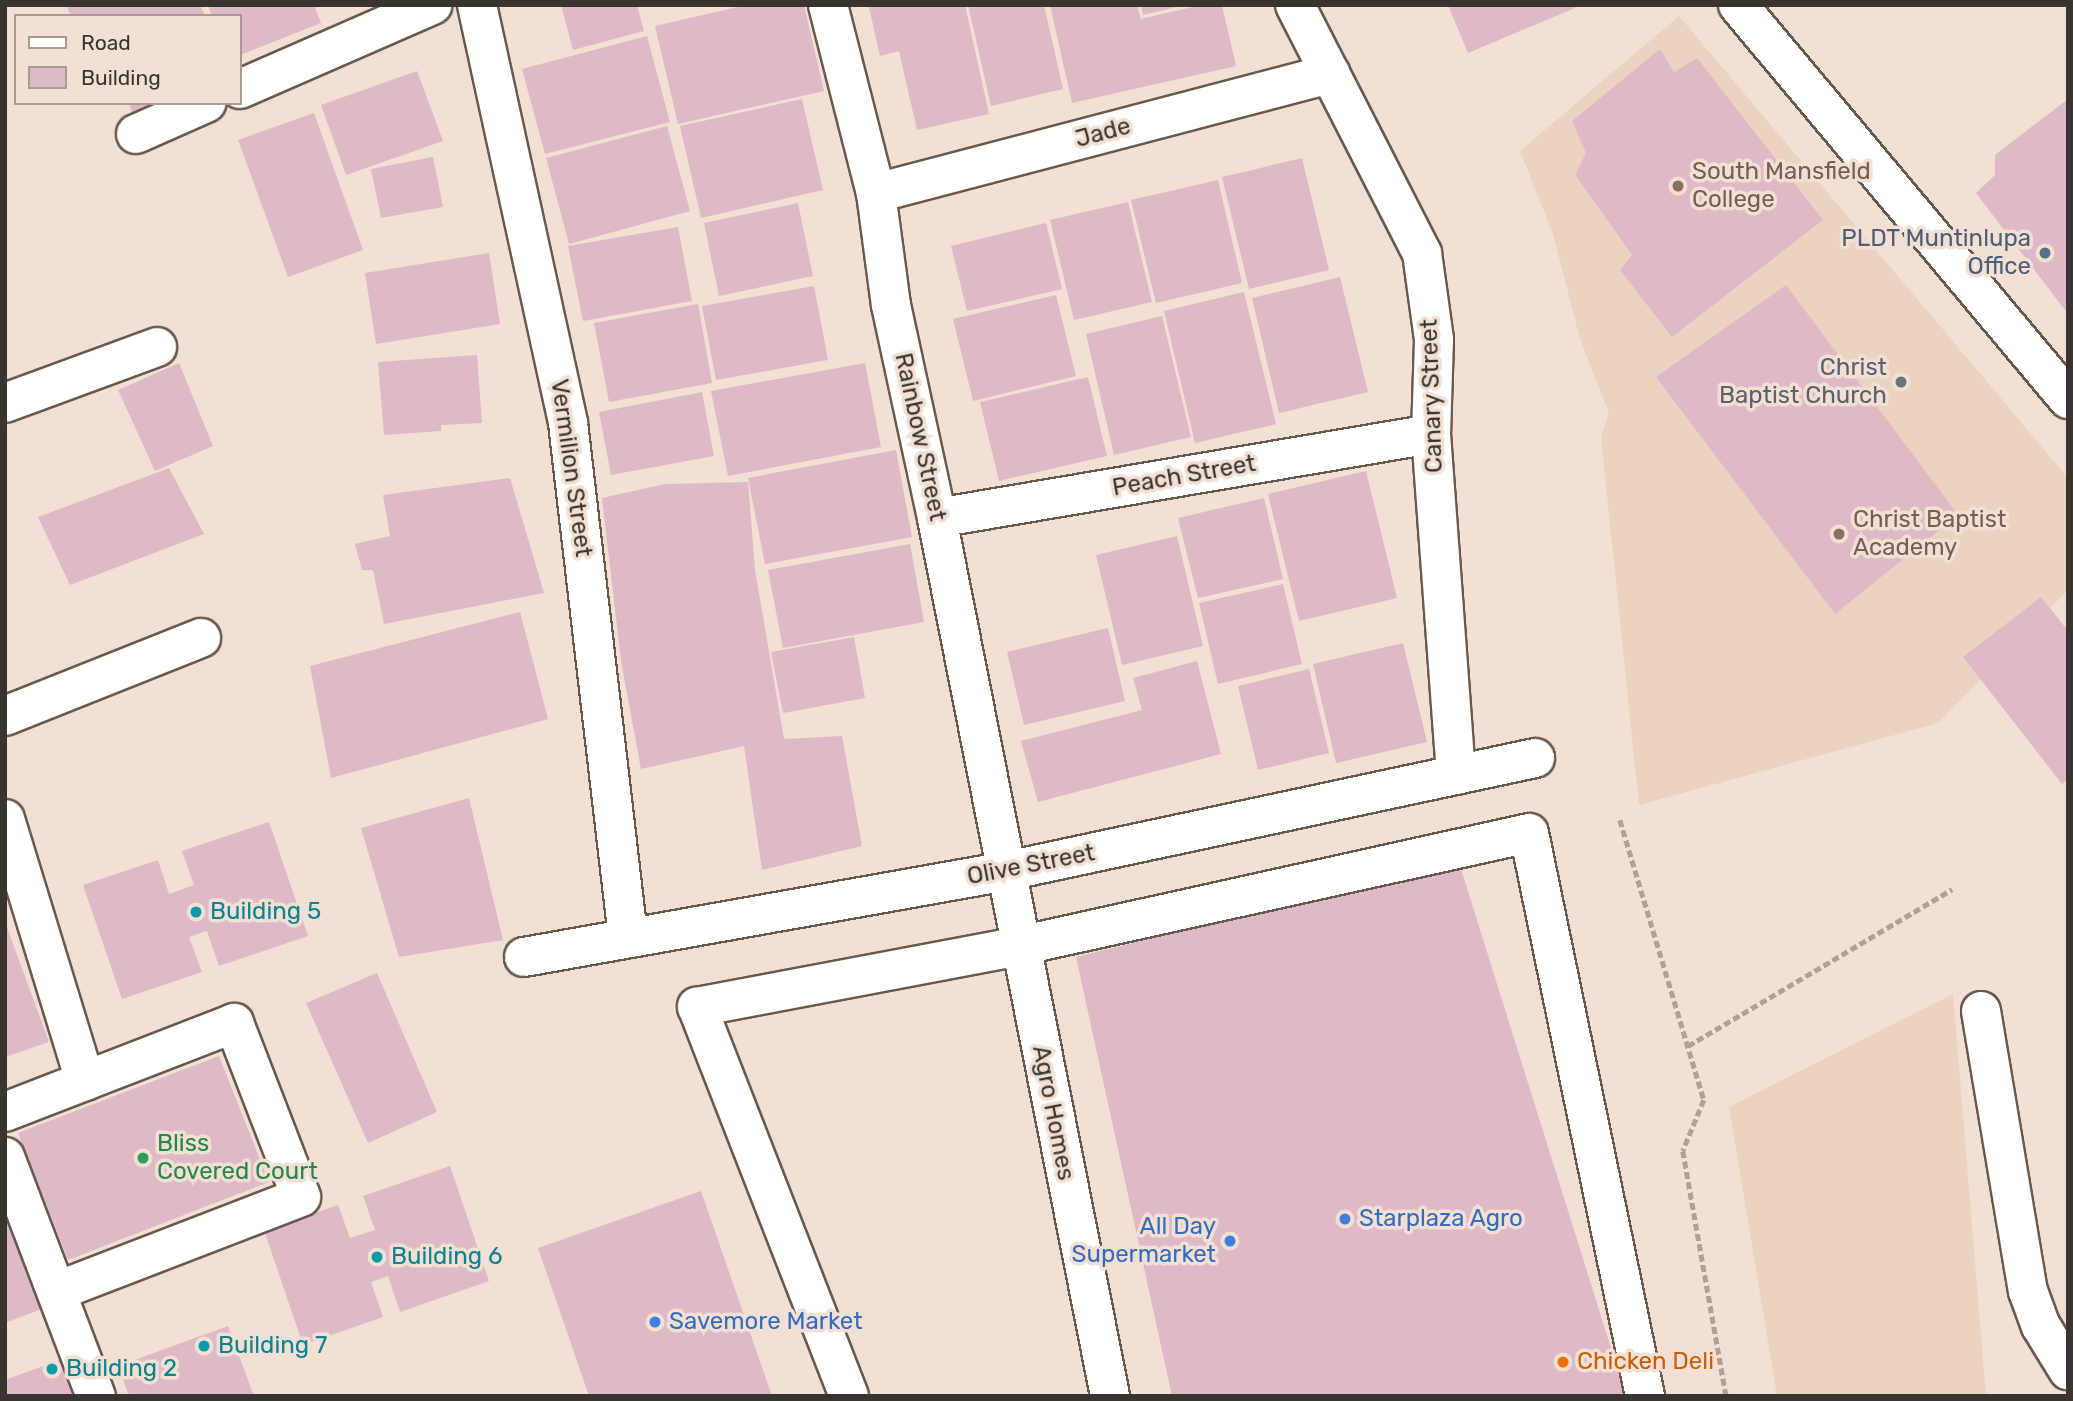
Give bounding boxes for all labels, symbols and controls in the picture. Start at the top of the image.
legend [14,14,242,105]
text: Road [81,30,131,55]
text: Building [81,65,161,90]
street label: Jade [1072,112,1134,154]
place label: South Mansfield College [1692,158,1871,214]
marker: South Mansfield College [1670,178,1686,194]
place label: PLDT Muntinlupa Office [1841,225,2031,281]
marker: PLDT Muntinlupa Office [2037,245,2053,261]
street label: Canary Street [1415,318,1449,474]
street label: Rainbow Street [888,350,952,524]
place label: Christ Baptist Church [1719,354,1887,410]
marker: Christ Baptist Church [1893,374,1909,390]
street label: Vermilion Street [544,377,598,559]
street label: Peach Street [1110,449,1258,503]
place label: Christ Baptist Academy [1853,506,2006,562]
marker: Christ Baptist Academy [1831,526,1847,542]
street label: Olive Street [965,839,1097,891]
place label: Building 5 [210,898,321,926]
marker: Building 5 [188,904,204,920]
street label: Agro Homes [1026,1043,1080,1183]
place label: Bliss Covered Court [157,1130,318,1186]
marker: Bliss Covered Court [135,1150,151,1166]
place label: Starplaza Agro [1359,1205,1523,1233]
marker: Starplaza Agro [1337,1211,1353,1227]
place label: All Day Supermarket [1072,1213,1216,1269]
marker: All Day Supermarket [1222,1233,1238,1249]
place label: Building 6 [391,1243,502,1271]
marker: Building 6 [369,1249,385,1265]
place label: Savemore Market [669,1308,863,1336]
marker: Savemore Market [647,1314,663,1330]
place label: Building 7 [218,1332,327,1360]
marker: Building 7 [196,1338,212,1354]
place label: Chicken Deli [1577,1348,1714,1376]
marker: Chicken Deli [1555,1354,1571,1370]
place label: Building 2 [66,1355,177,1383]
marker: Building 2 [44,1361,60,1377]

